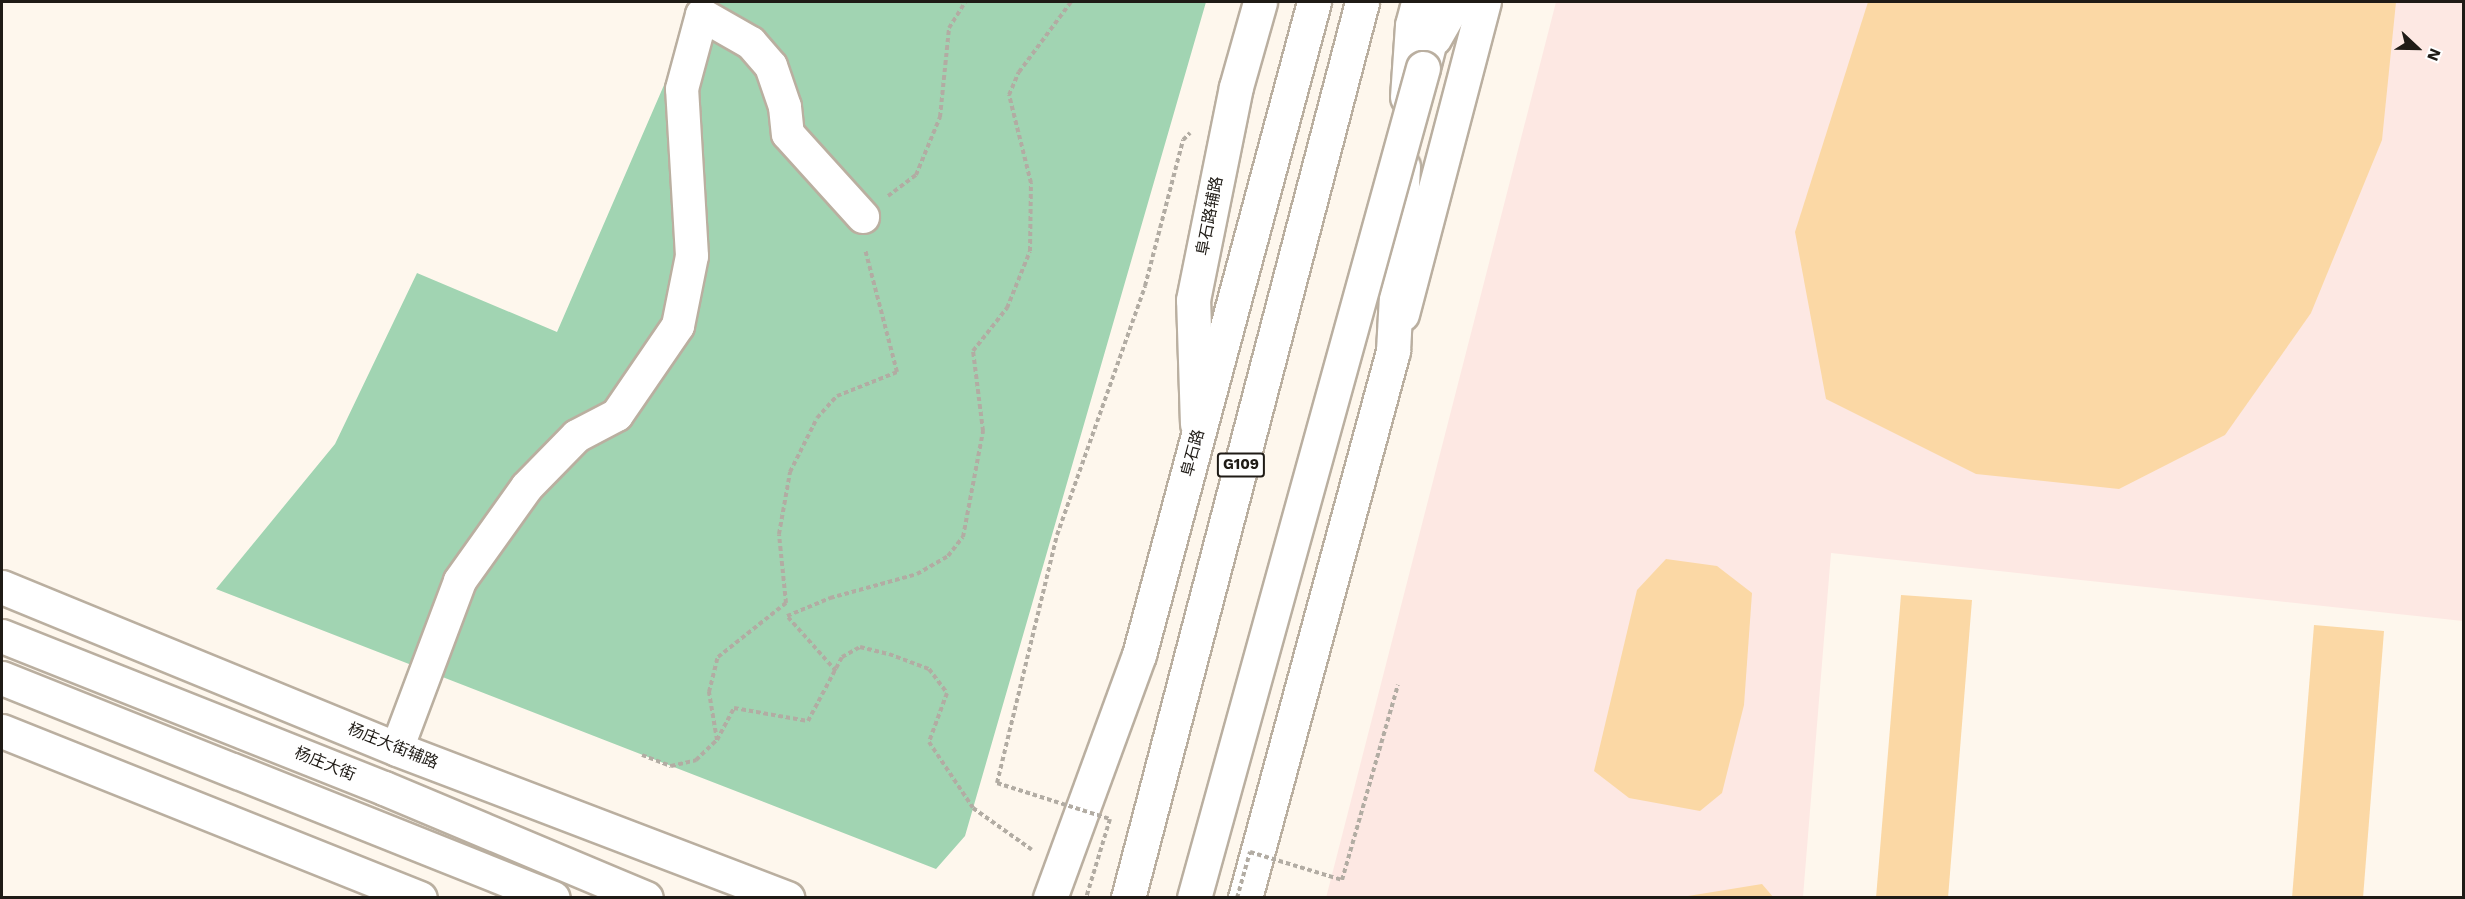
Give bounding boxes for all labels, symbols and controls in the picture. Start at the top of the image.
north arrow [2387,18,2447,78]
text: N [2423,46,2445,64]
street label: 阜石路辅路 [1193,175,1227,257]
street label: 阜石路 [1178,427,1208,479]
road number: G109 [1216,453,1266,477]
street label: 杨庄大街辅路 [345,719,441,773]
street label: 杨庄大街 [292,743,358,785]

